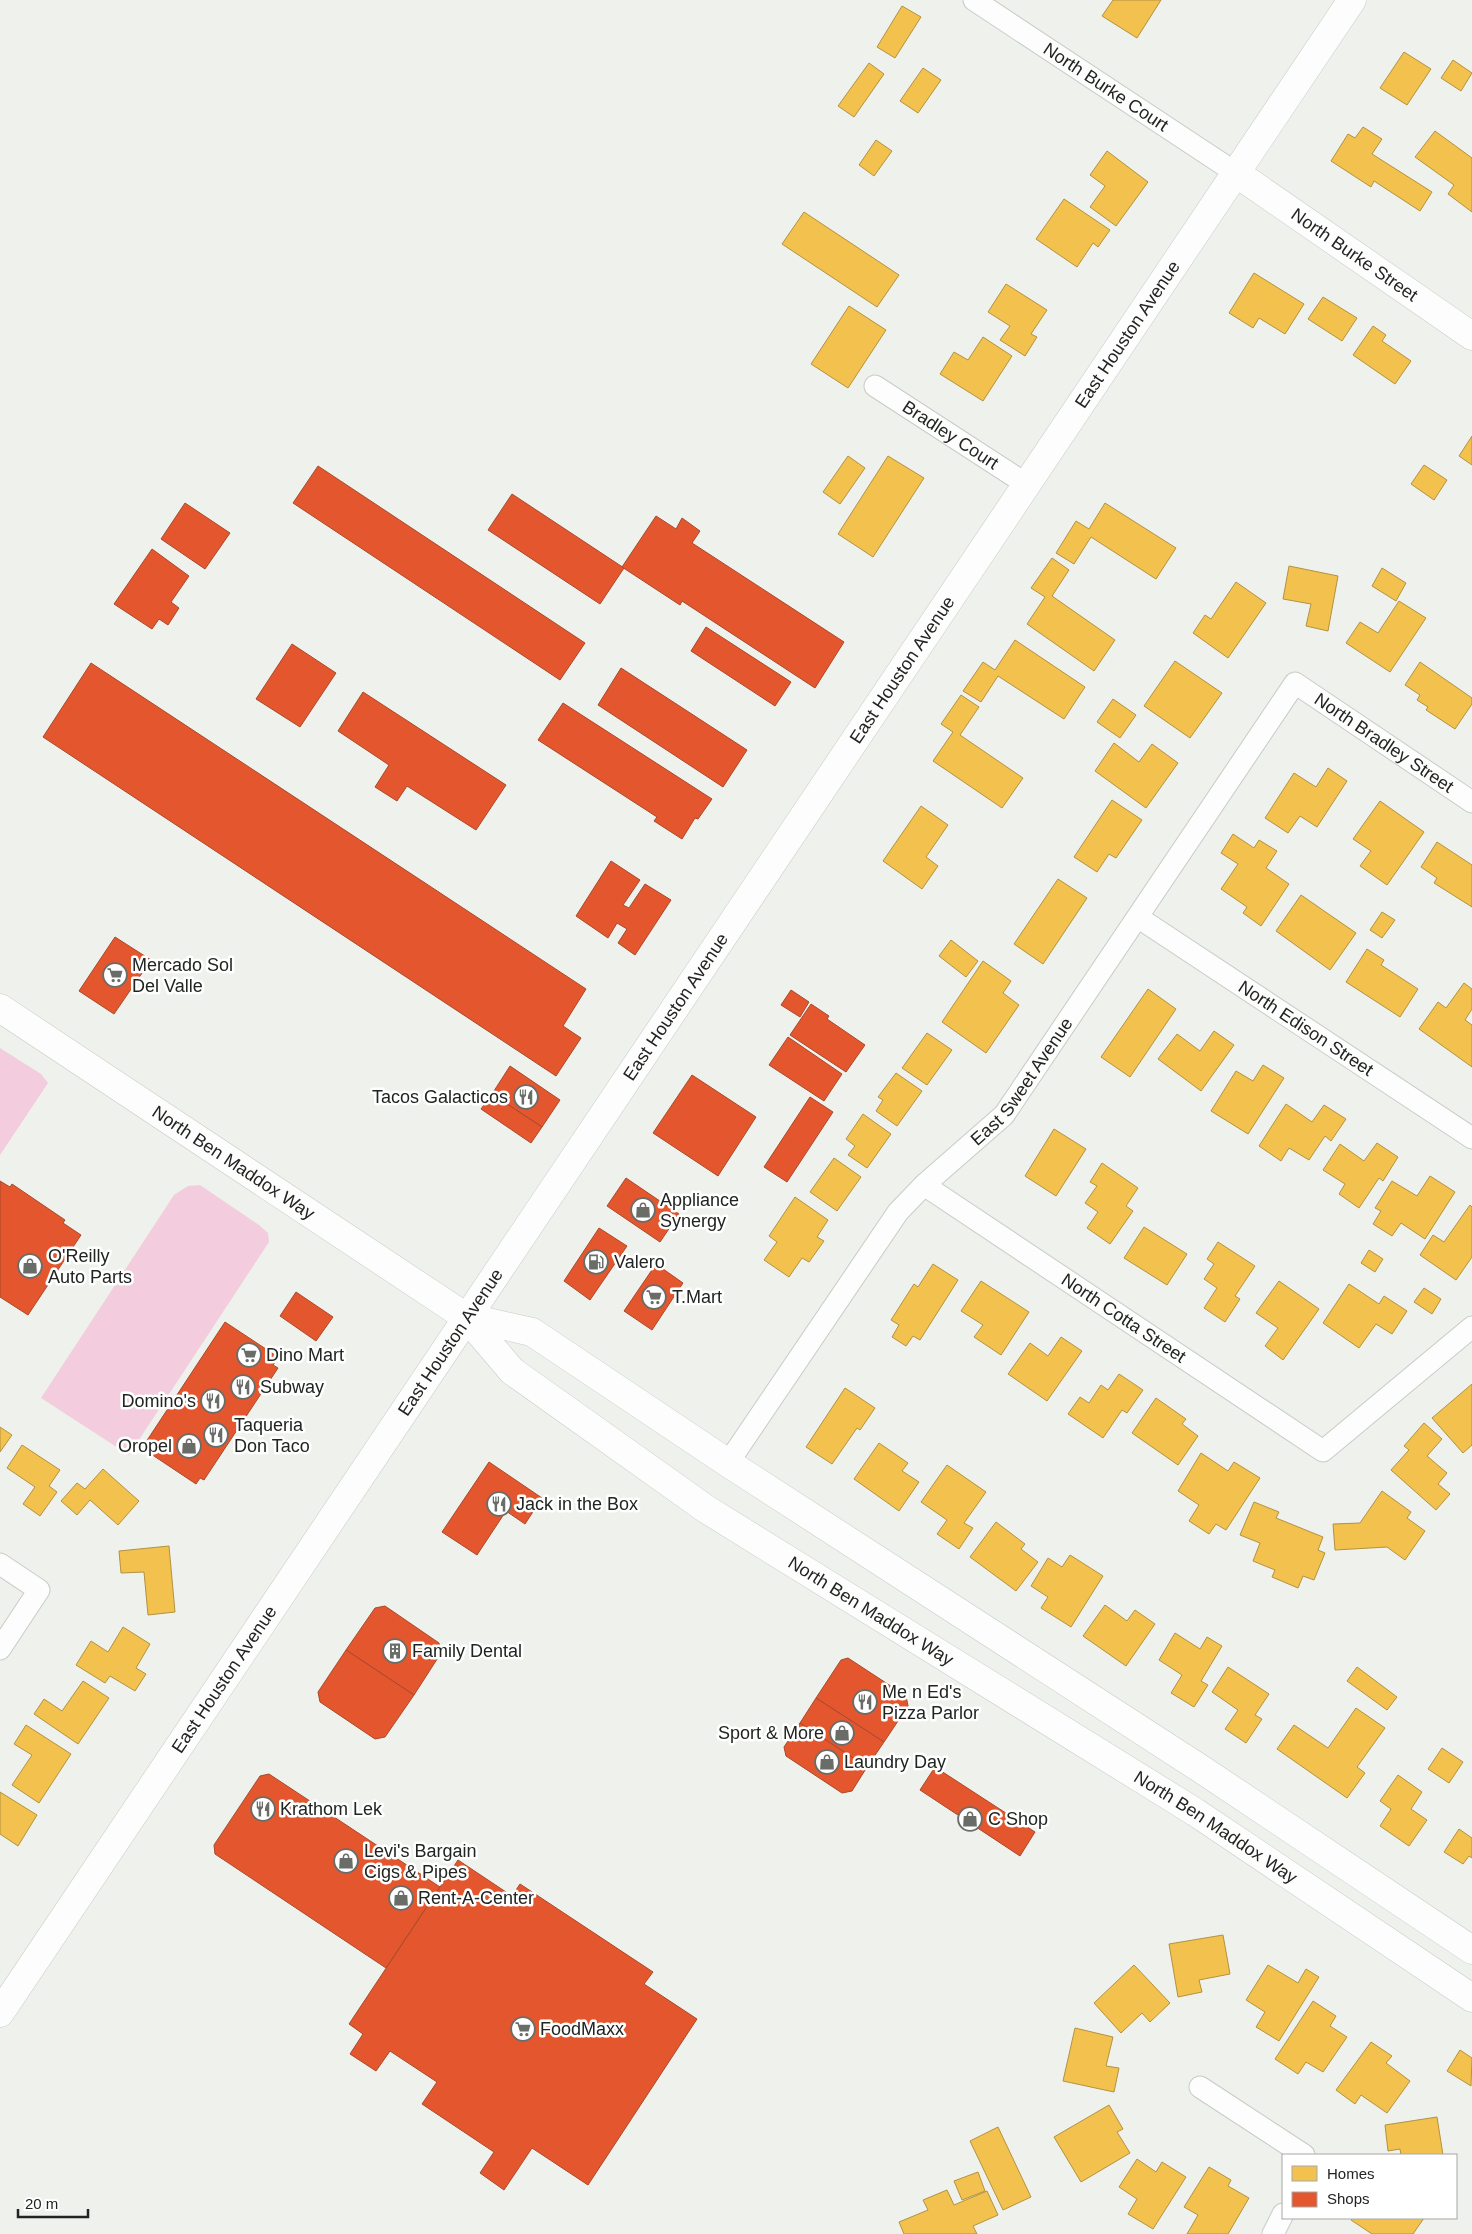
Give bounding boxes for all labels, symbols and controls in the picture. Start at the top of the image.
street label: North Burke Court [1040,39,1172,135]
street label: North Burke Street [1287,204,1422,305]
street label: East Houston Avenue [1071,257,1184,412]
street label: Bradley Court [899,397,1002,473]
street label: East Houston Avenue [846,592,959,747]
street label: North Bradley Street [1311,689,1457,797]
street label: East Houston Avenue [619,930,732,1084]
place label: Mercado Sol Del Valle [132,955,233,996]
supermarket icon: Mercado Sol Del Valle [102,962,128,988]
street label: North Edison Street [1235,977,1377,1080]
street label: East Sweet Avenue [967,1014,1077,1149]
restaurant icon: Tacos Galacticos [513,1084,539,1110]
place label: Tacos Galacticos [372,1087,508,1107]
street label: North Ben Maddox Way [148,1102,318,1224]
place label: Appliance Synergy [660,1190,739,1231]
shop icon: Appliance Synergy [630,1197,656,1223]
place label: O'Reilly Auto Parts [48,1246,132,1287]
fuel station icon: Valero [583,1249,609,1275]
place label: Valero [614,1252,665,1272]
shop icon: O'Reilly Auto Parts [17,1253,43,1279]
street label: East Houston Avenue [394,1265,507,1420]
street label: North Cotta Street [1058,1270,1190,1367]
supermarket icon: T.Mart [641,1284,667,1310]
place label: T.Mart [672,1287,722,1307]
supermarket icon: Dino Mart [236,1342,262,1368]
place label: Dino Mart [266,1345,344,1365]
restaurant icon: Subway [230,1374,256,1400]
place label: Subway [260,1377,324,1397]
restaurant icon: Domino's [200,1388,226,1414]
place label: Domino's [122,1391,196,1411]
place label: Taqueria Don Taco [234,1415,310,1456]
restaurant icon: Taqueria Don Taco [203,1422,229,1448]
shop icon: Oropel [176,1433,202,1459]
place label: Oropel [118,1436,172,1456]
restaurant icon: Jack in the Box [486,1491,512,1517]
place label: Jack in the Box [516,1494,638,1514]
street label: North Ben Maddox Way [785,1552,957,1670]
street label: East Houston Avenue [168,1602,281,1757]
building icon: Family Dental [382,1638,408,1664]
place label: Family Dental [412,1641,522,1661]
place label: Me n Ed's Pizza Parlor [882,1682,979,1723]
restaurant icon: Me n Ed's Pizza Parlor [852,1689,878,1715]
shop icon: Sport & More [829,1720,855,1746]
place label: Sport & More [718,1723,824,1743]
shop icon: Laundry Day [814,1749,840,1775]
place label: Laundry Day [844,1752,946,1772]
street label: North Ben Maddox Way [1130,1767,1301,1888]
restaurant icon: Krathom Lek [250,1796,276,1822]
place label: Krathom Lek [280,1799,383,1819]
shop icon: C Shop [957,1806,983,1832]
place label: C Shop [988,1809,1048,1829]
place label: Levi's Bargain Cigs & Pipes [364,1841,477,1882]
shop icon: Levi's Bargain Cigs & Pipes [333,1848,359,1874]
shop icon: Rent-A-Center [388,1885,414,1911]
place label: Rent-A-Center [418,1888,534,1908]
supermarket icon: FoodMaxx [510,2016,536,2042]
place label: FoodMaxx [540,2019,624,2039]
legend [1282,2154,1457,2219]
text: Homes [1327,2165,1375,2182]
scale bar [18,2186,88,2218]
text: Shops [1327,2190,1370,2207]
text: 20 m [25,2195,58,2212]

